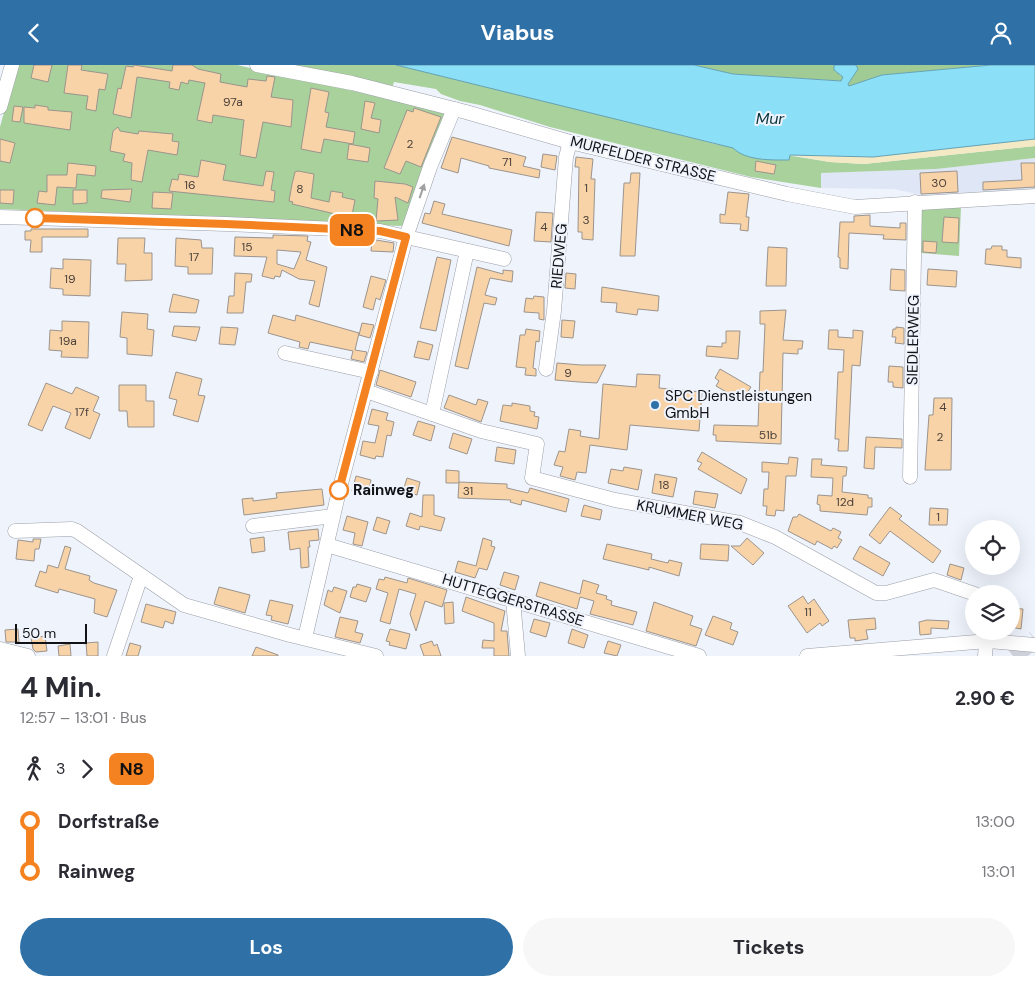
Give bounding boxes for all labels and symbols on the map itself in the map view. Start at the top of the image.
house number: 97a [223,94,243,110]
water label: Mur [756,108,785,129]
street label: MURFELDER STRASSE [568,131,718,187]
house number: 2 [407,136,414,152]
house number: 71 [502,154,512,170]
house number: 30 [931,175,947,191]
house number: 16 [184,177,196,193]
house number: 1 [584,180,588,196]
house number: 8 [296,181,304,197]
one-way arrow [419,183,426,198]
unlabelled marker [25,208,45,228]
house number: 3 [582,212,590,228]
line badge: N8 [330,214,374,246]
house number: 4 [540,219,548,235]
street label: RIEDWEG [546,223,572,289]
house number: 15 [241,239,253,255]
house number: 17 [189,249,199,265]
house number: 19 [64,271,76,287]
street label: SIEDLERWEG [902,295,924,385]
house number: 19a [59,333,77,349]
house number: 9 [564,365,572,381]
place label: SPC Dienstleistungen GmbH [665,386,812,423]
marker: SPC Dienstleistungen GmbH [649,399,661,411]
house number: 4 [939,399,947,415]
house number: 17f [75,404,89,420]
house number: 51b [759,427,777,443]
house number: 2 [937,429,944,445]
house number: 18 [658,477,670,493]
marker: Rainweg [329,480,349,500]
place label: Rainweg [353,480,414,500]
house number: 31 [463,483,473,499]
house number: 12d [836,494,854,510]
street label: KRUMMER WEG [635,495,745,535]
house number: 1 [936,509,940,525]
street label: HUTTEGGERSTRASSE [440,569,586,631]
house number: 11 [804,604,812,620]
scale bar [15,621,88,644]

